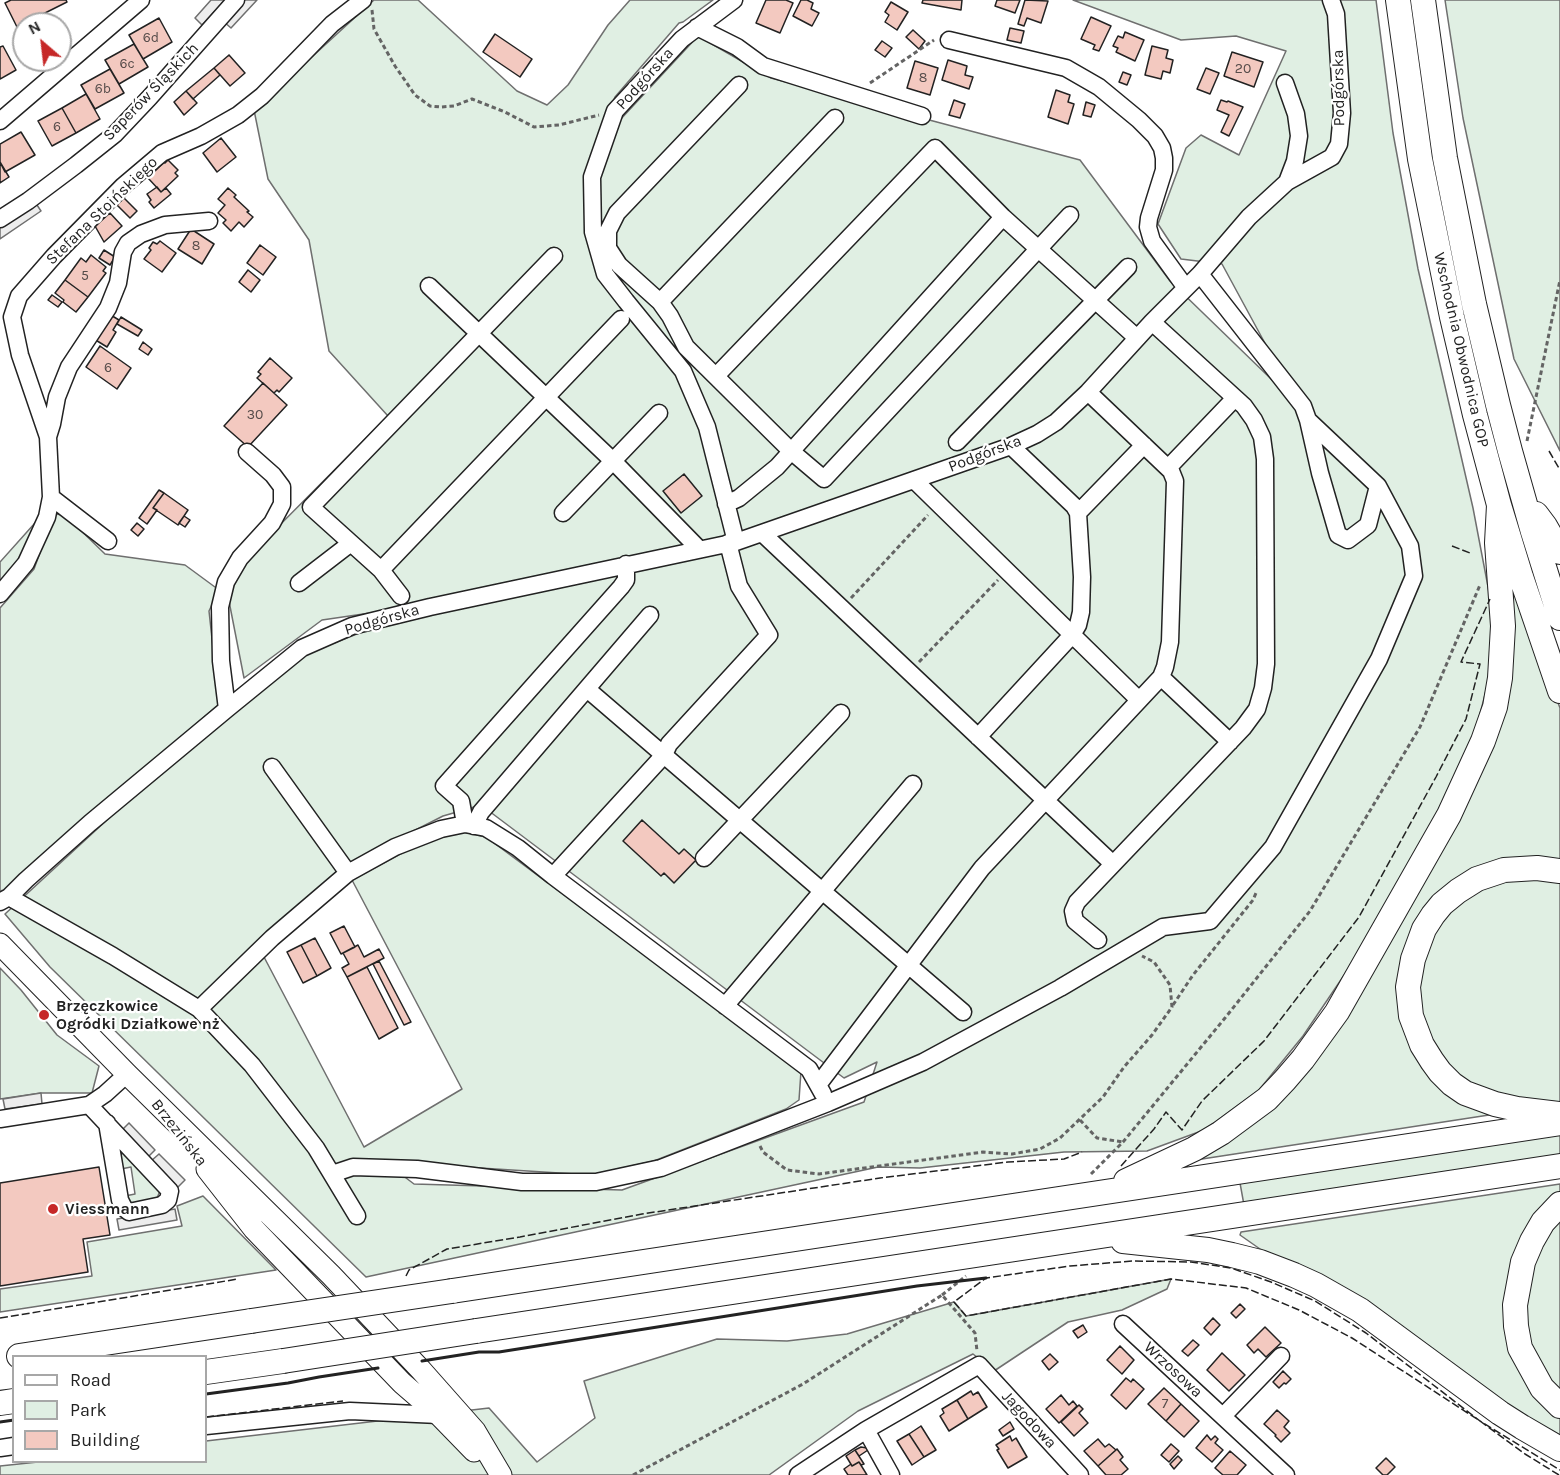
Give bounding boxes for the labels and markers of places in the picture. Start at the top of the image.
place label: Brzęczkowice Ogródki Działkowe nż [56,996,220,1034]
marker: Brzęczkowice Ogródki Działkowe nż [37,1008,51,1022]
place label: Viessmann [65,1199,150,1219]
marker: Viessmann [46,1202,60,1216]

